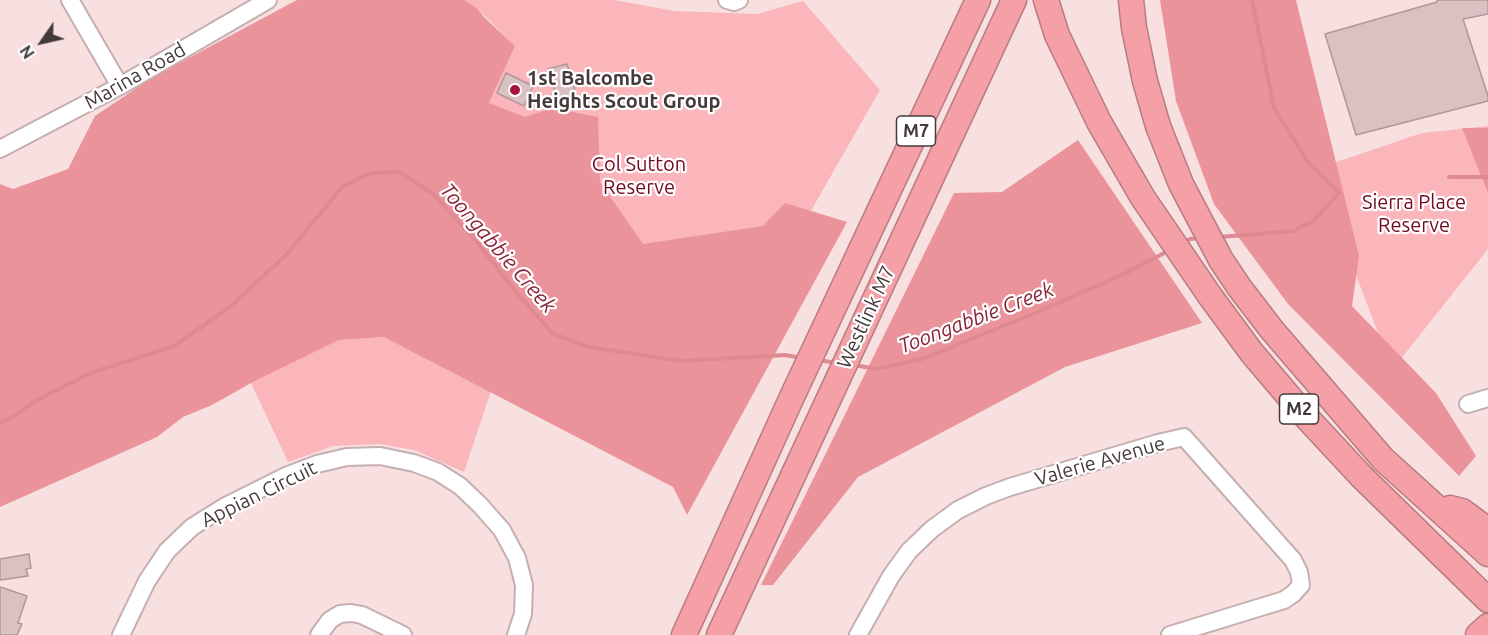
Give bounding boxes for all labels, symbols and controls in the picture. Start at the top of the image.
north arrow [12,12,72,72]
street label: Marina Road [80,37,190,115]
text: N [16,42,38,62]
place label: 1st Balcombe Heights Scout Group [527,66,720,113]
marker: 1st Balcombe Heights Scout Group [508,83,522,97]
road number: M7 [896,116,936,146]
park label: Col Sutton Reserve [592,152,686,199]
water label: Toongabbie Creek [435,178,561,318]
park label: Sierra Place Reserve [1362,190,1466,237]
street label: Westlink M7 [832,262,900,372]
water label: Toongabbie Creek [895,277,1057,359]
road number: M2 [1280,394,1318,424]
street label: Valerie Avenue [1032,431,1168,491]
street label: Appian Circuit [197,456,321,532]

